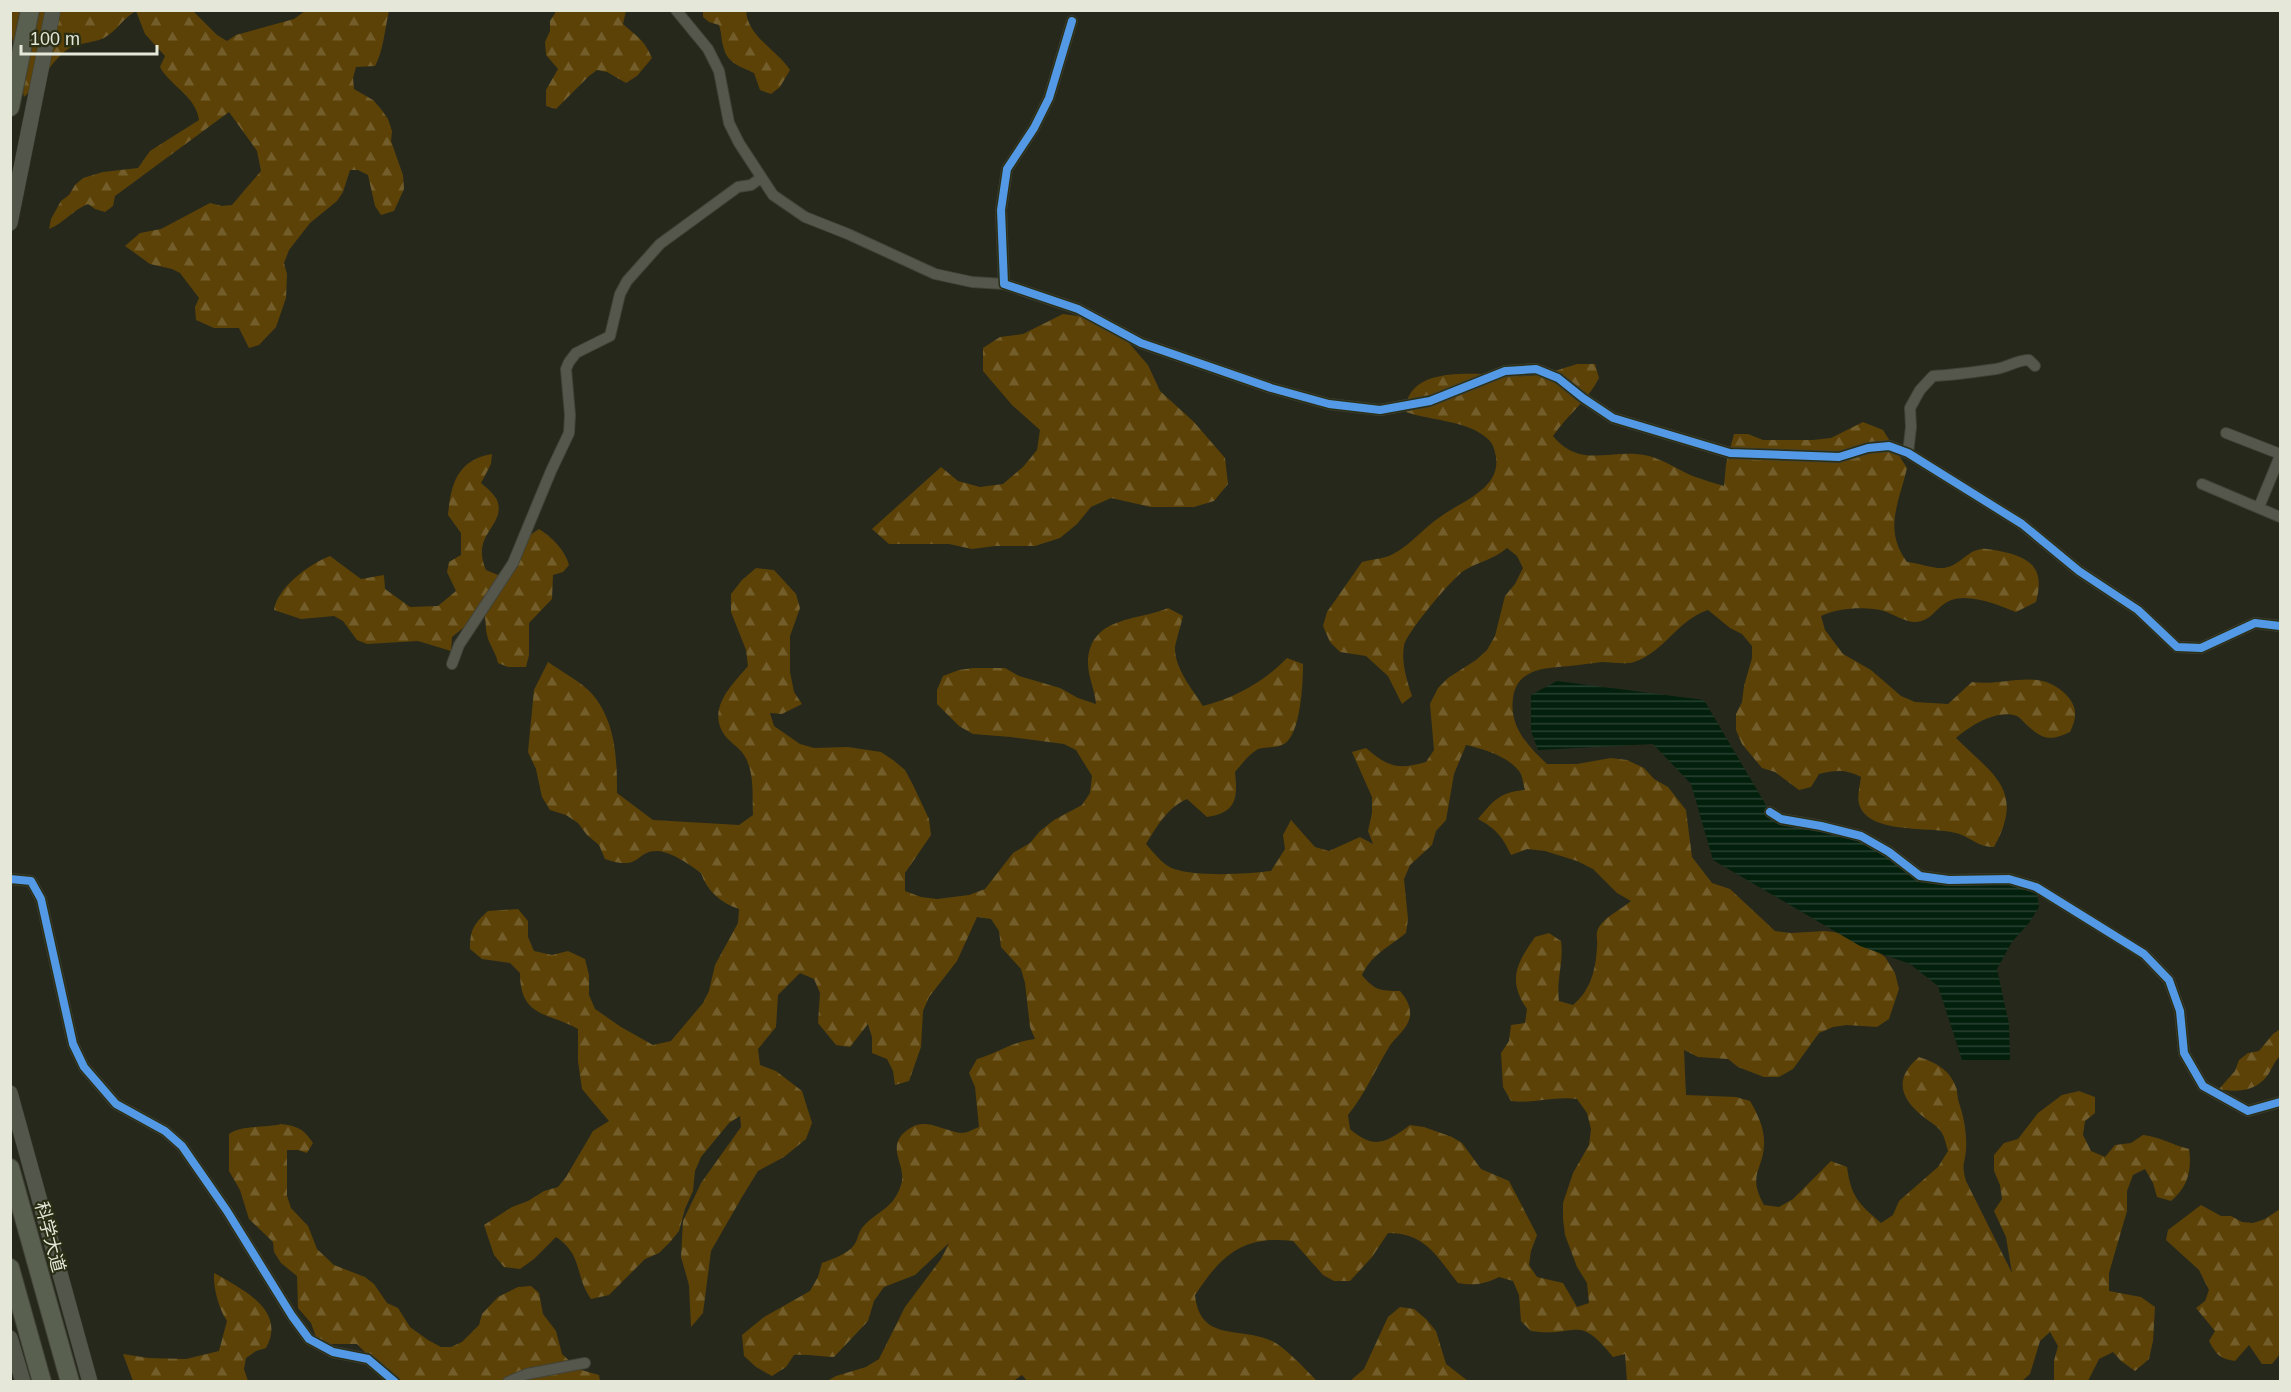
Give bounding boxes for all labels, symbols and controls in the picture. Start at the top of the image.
scale bar [21,18,158,56]
text: 100 m [30,29,80,49]
street label: 科学大道 [31,1200,69,1274]

